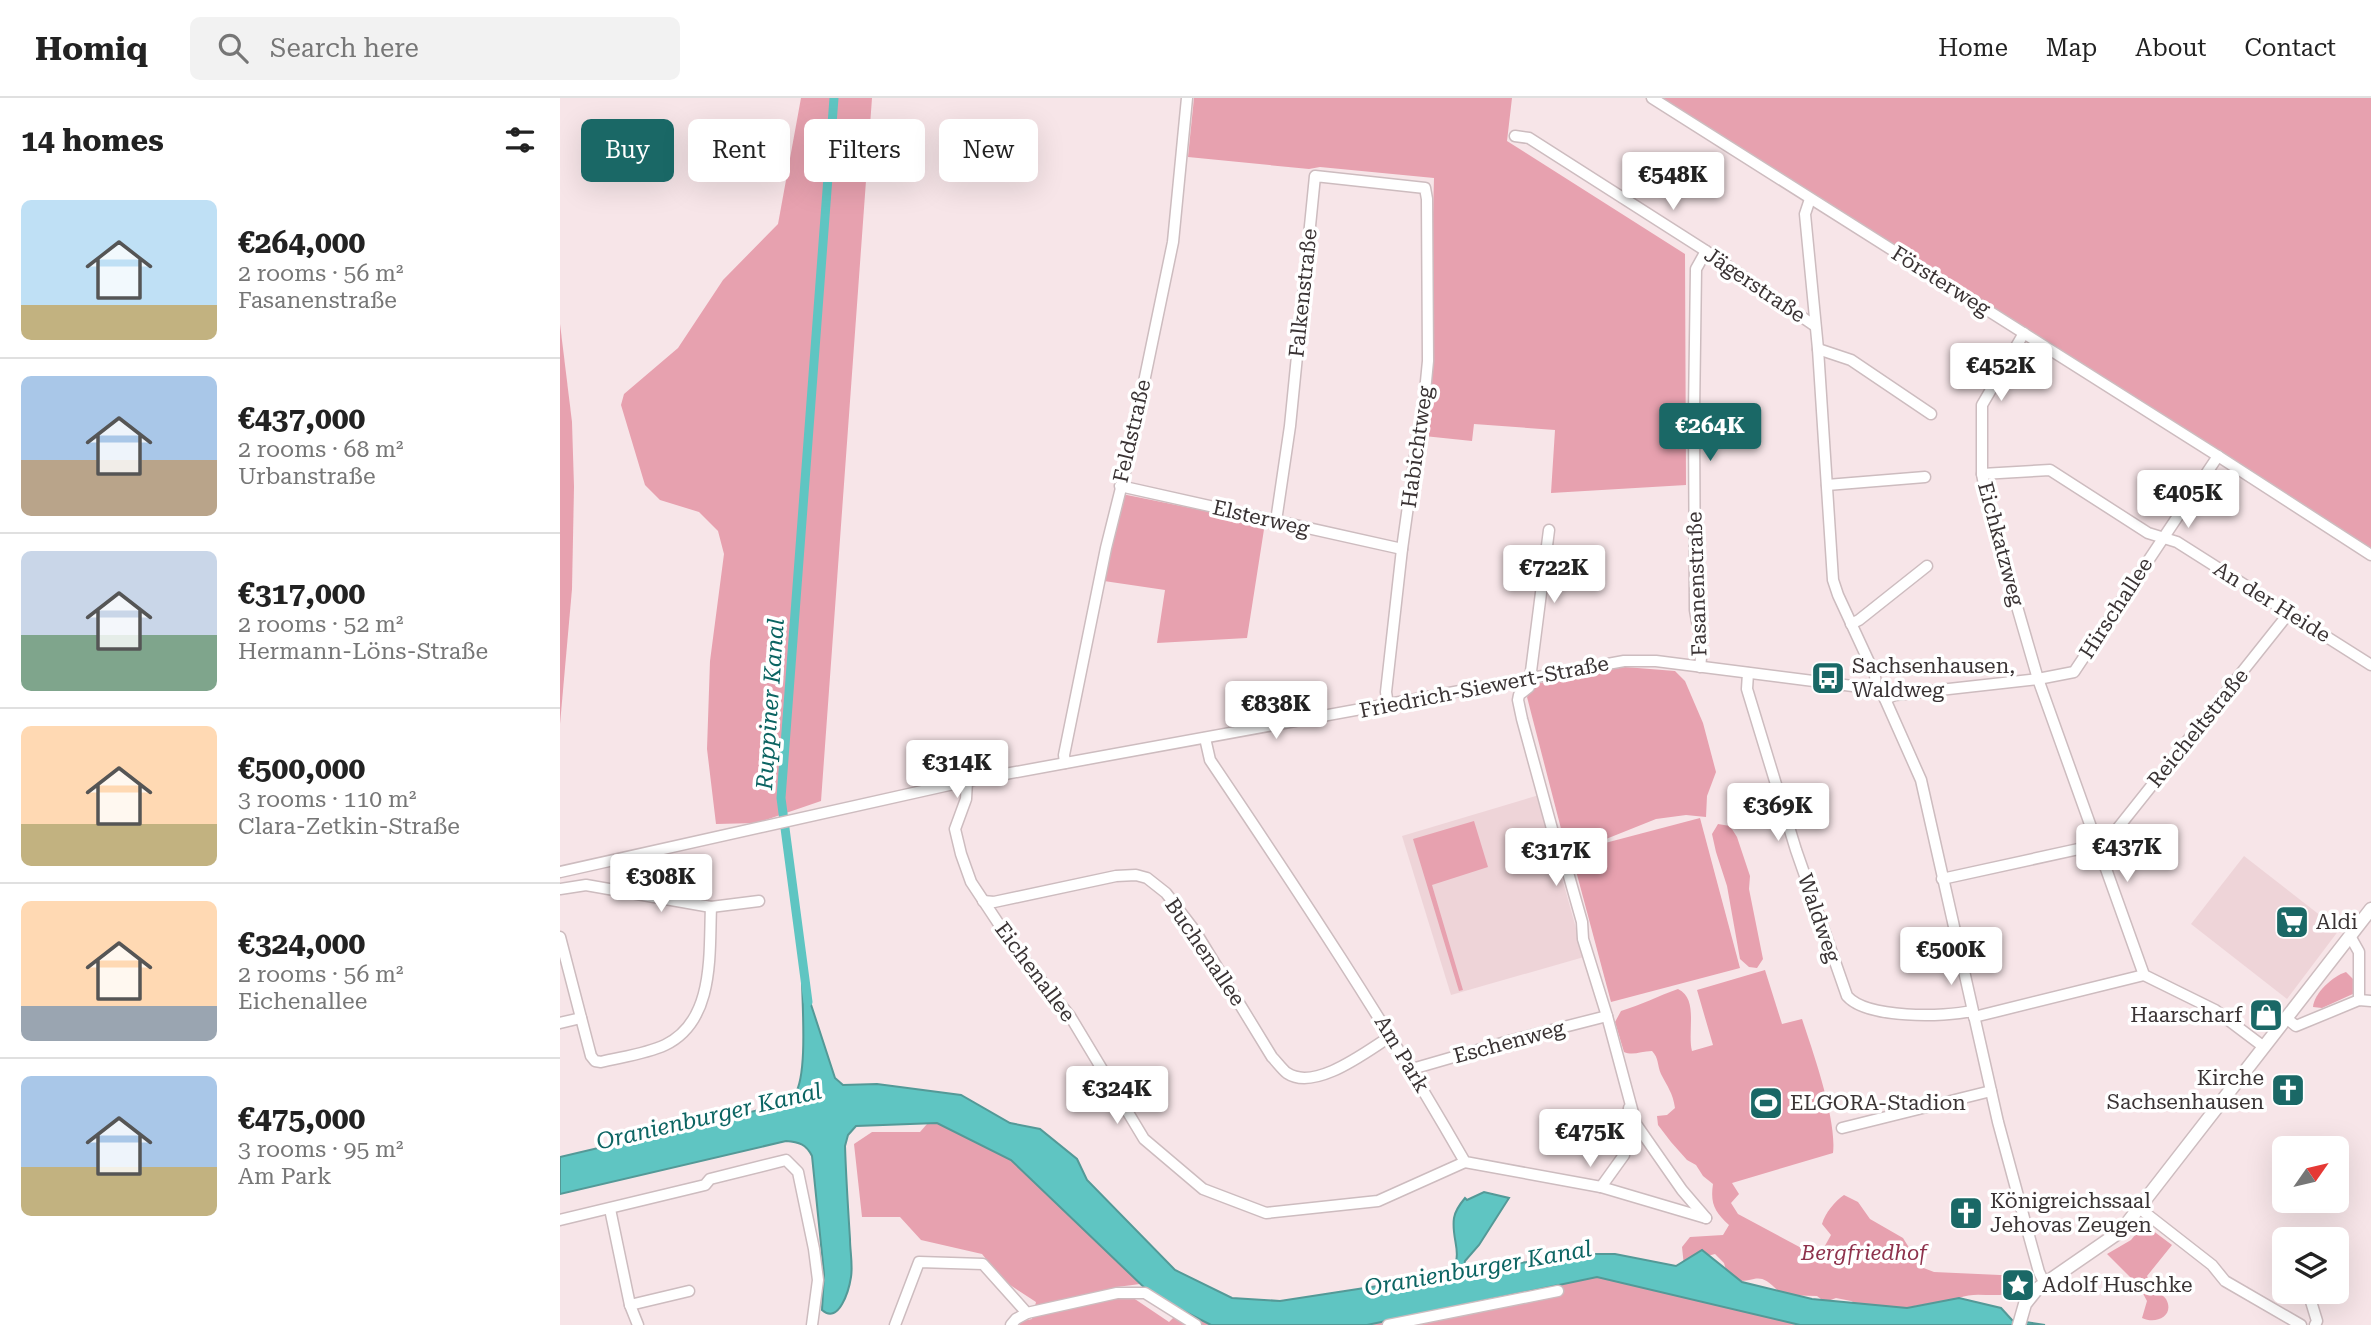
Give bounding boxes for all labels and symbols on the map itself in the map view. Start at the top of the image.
pin: €548K [1624,152,1722,212]
street label: Falkenstraße [1284,227,1322,359]
street label: Försterweg [1887,241,1995,321]
street label: Jägerstraße [1700,242,1810,328]
pin: €452K [1952,344,2050,403]
street label: Feldstraße [1108,377,1156,485]
street label: Habichtweg [1397,385,1437,509]
pin: €264K [1661,404,1759,463]
pin: €405K [2139,470,2237,530]
street label: Eichkatzweg [1973,479,2029,609]
street label: Elsterweg [1210,495,1312,541]
street label: Fasanenstraße [1682,511,1712,657]
pin: €722K [1505,546,1603,605]
street label: Hirschallee [2074,553,2158,663]
street label: An der Heide [2209,557,2335,647]
water label: Ruppiner Kanal [751,617,790,792]
street label: Friedrich-Siewert-Straße [1357,651,1611,723]
place label: Sachsenhausen, Waldweg [1852,654,2015,702]
bus stop icon: Sachsenhausen, Waldweg [1809,659,1847,697]
street label: Reicheltstraße [2143,664,2253,792]
pin: €838K [1227,682,1325,741]
pin: €314K [908,740,1006,800]
pin: €369K [1729,784,1827,843]
pin: €437K [2078,824,2176,884]
pin: €317K [1507,828,1605,888]
pin: €308K [612,854,710,914]
street label: Waldweg [1793,871,1845,965]
street label: Buchenallee [1160,894,1250,1010]
supermarket icon: Aldi [2273,903,2311,941]
place label: Aldi [2316,910,2358,934]
street label: Eichenallee [990,918,1080,1026]
pin: €500K [1902,928,2000,987]
shop icon: Haarscharf [2247,996,2285,1034]
place label: Haarscharf [2130,1003,2243,1027]
street label: Am Park [1370,1011,1434,1097]
street label: Eschenweg [1451,1016,1567,1068]
pin: €324K [1068,1066,1166,1126]
place label: Kirche Sachsenhausen [2107,1066,2264,1114]
church icon: Kirche Sachsenhausen [2269,1071,2307,1109]
water label: Oranienburger Kanal [594,1077,824,1156]
sports icon: ELGORA-Stadion [1747,1084,1785,1122]
place label: ELGORA-Stadion [1790,1091,1966,1115]
pin: €475K [1541,1110,1639,1169]
north arrow [2272,1136,2348,1213]
place label: Königreichssaal Jehovas Zeugen [1990,1189,2152,1237]
church icon: Königreichssaal Jehovas Zeugen [1947,1194,1985,1232]
water label: Oranienburger Kanal [1362,1235,1594,1302]
park label: Bergfriedhof [1800,1241,1929,1265]
place icon: Adolf Huschke [1999,1266,2037,1304]
place label: Adolf Huschke [2042,1273,2193,1297]

